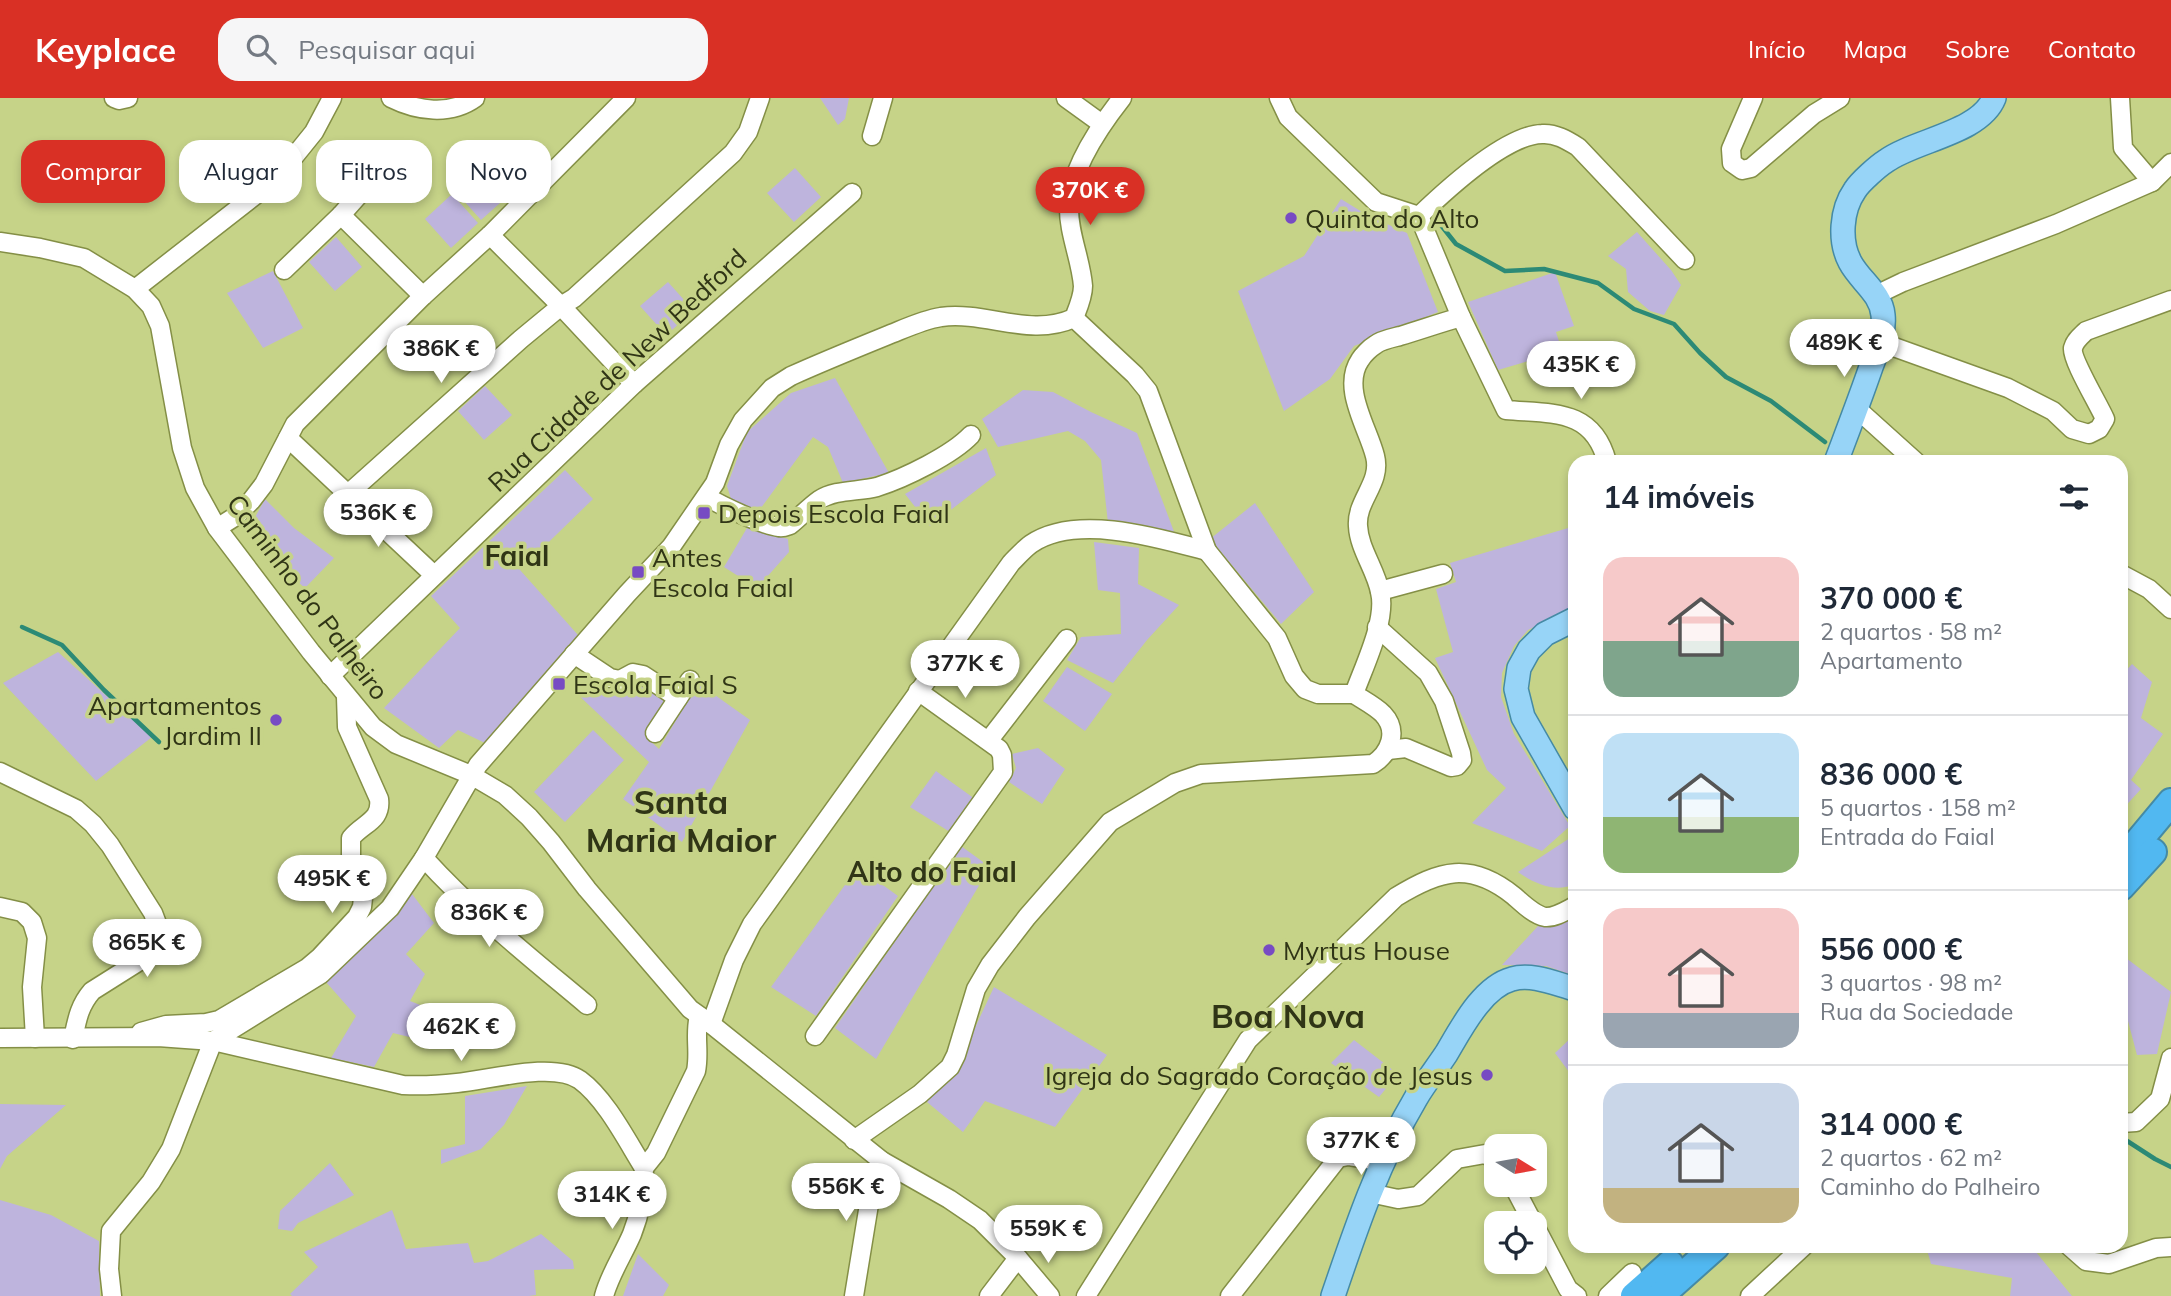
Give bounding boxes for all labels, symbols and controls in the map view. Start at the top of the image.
search box [218,18,708,81]
text: Keyplace [35,29,176,70]
icon: search [242,30,280,68]
text: Pesquisar aqui [298,33,476,66]
text: Início [1748,34,1805,64]
text: Mapa [1843,34,1907,64]
text: Sobre [1945,34,2010,64]
text: Contato [2048,34,2136,64]
chip: Comprar [21,140,165,203]
chip: Alugar [179,140,302,203]
chip: Filtros [316,140,432,203]
chip: Novo [446,140,551,203]
pin: 370K € [1033,167,1147,227]
text: 370K € [1052,175,1128,204]
place label: Quinta do Alto [1305,202,1479,235]
marker: Quinta do Alto [1283,210,1299,226]
street label: Rua Cidade de New Bedford [481,241,753,499]
pin: 489K € [1787,320,1901,379]
pin: 386K € [384,326,498,385]
text: 489K € [1806,327,1882,356]
text: 386K € [403,333,479,362]
pin: 435K € [1524,342,1638,401]
text: 435K € [1543,349,1619,378]
text: 14 imóveis [1603,478,1755,516]
icon: filters [2055,478,2093,516]
street label: Caminho do Palheiro [220,488,396,706]
pin: 536K € [321,490,435,549]
text: 536K € [340,497,416,526]
place label: Depois Escola Faial [718,497,950,530]
marker: Depois Escola Faial [696,505,712,521]
district label: Faial [485,538,549,573]
place label: Antes Escola Faial [652,541,794,604]
marker: Antes Escola Faial [630,564,646,580]
text: 370 000 € [1820,579,1962,617]
icon: home [1659,585,1743,669]
text: 2 quartos · 58 m² [1820,617,2002,646]
pin: 377K € [908,640,1022,700]
text: Apartamento [1820,646,1963,675]
text: 377K € [927,648,1003,677]
place label: Escola Faial S [573,668,738,701]
marker: Escola Faial S [551,676,567,692]
place label: Apartamentos Jardim II [88,689,262,752]
marker: Apartamentos Jardim II [268,712,284,728]
text: 836 000 € [1820,755,1962,793]
icon: home [1659,761,1743,845]
district label: Santa Maria Maior [586,781,776,860]
text: 5 quartos · 158 m² [1820,793,2016,822]
text: Entrada do Faial [1820,822,1995,851]
district label: Alto do Faial [847,854,1017,889]
pin: 495K € [275,856,389,915]
text: 495K € [294,863,370,892]
pin: 836K € [432,890,546,949]
text: 836K € [451,897,527,926]
pin: 865K € [90,920,204,979]
text: 865K € [109,927,185,956]
text: 556 000 € [1820,930,1962,968]
place label: Myrtus House [1283,934,1450,967]
icon: home [1659,936,1743,1020]
marker: Myrtus House [1261,942,1277,958]
text: 3 quartos · 98 m² [1820,968,2002,997]
district label: Boa Nova [1211,995,1365,1036]
text: Rua da Sociedade [1820,997,2013,1026]
pin: 462K € [404,1004,518,1063]
text: 462K € [423,1011,499,1040]
place label: Igreja do Sagrado Coração de Jesus [1045,1059,1473,1092]
marker: Igreja do Sagrado Coração de Jesus [1479,1067,1495,1083]
text: 314 000 € [1820,1105,1962,1143]
icon: home [1659,1111,1743,1195]
pin: 377K € [1304,1118,1418,1177]
text: 377K € [1323,1125,1399,1154]
north arrow [1484,1134,1547,1197]
map controls [1484,1134,1547,1274]
text: 2 quartos · 62 m² [1820,1143,2002,1172]
pin: 556K € [789,1164,903,1223]
text: 556K € [808,1171,884,1200]
pin: 314K € [555,1172,669,1231]
text: Caminho do Palheiro [1820,1172,2040,1201]
text: 314K € [574,1179,650,1208]
pin: 559K € [991,1206,1105,1265]
button: locate [1484,1211,1547,1274]
text: 559K € [1010,1213,1086,1242]

